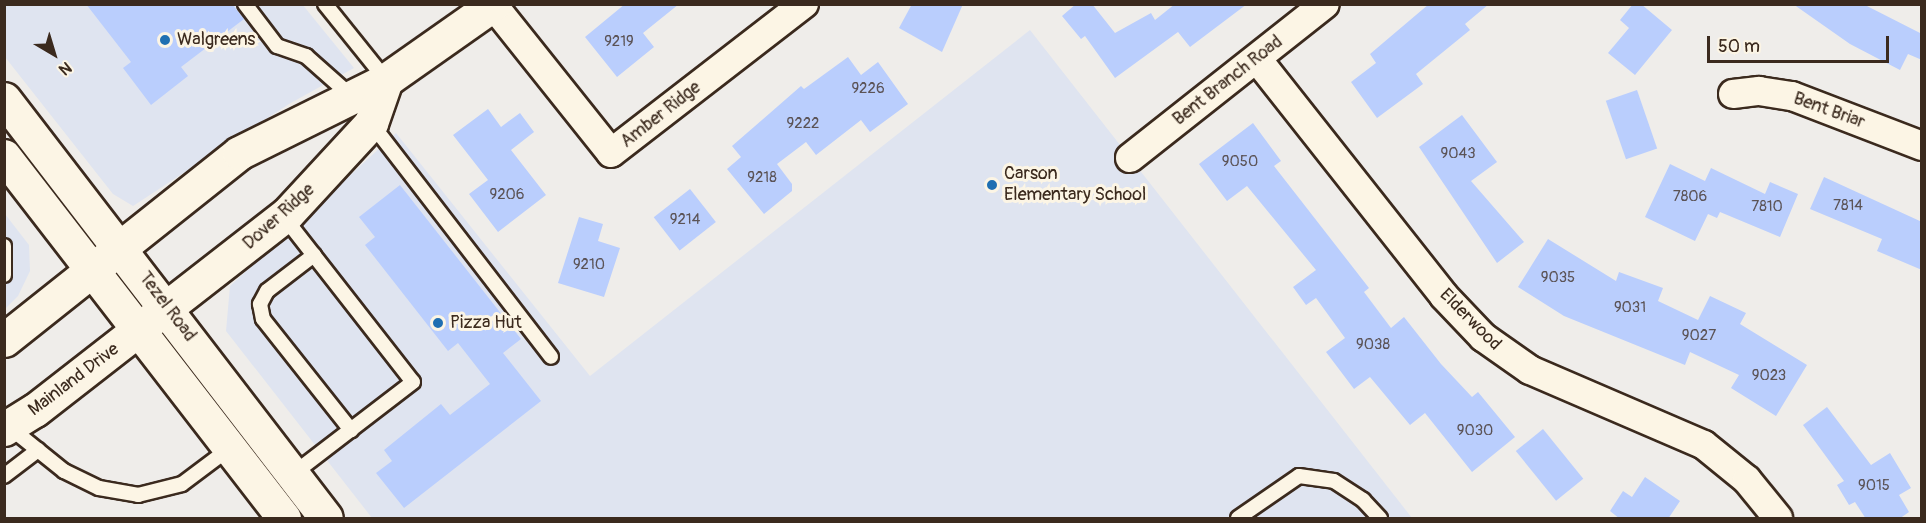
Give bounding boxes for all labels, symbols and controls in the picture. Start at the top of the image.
north arrow [24,24,84,84]
scale bar [1710,24,1892,62]
place label: Walgreens [177,29,255,51]
street label: Bent Branch Road [1169,31,1287,131]
marker: Walgreens [158,33,172,47]
house number: 9219 [604,33,634,51]
text: 50 m [1718,35,1760,58]
text: N [55,57,76,79]
street label: Amber Ridge [617,77,705,153]
house number: 9226 [851,80,885,98]
street label: Bent Briar [1790,88,1868,134]
house number: 9222 [787,115,819,133]
house number: 9043 [1440,145,1476,163]
house number: 9050 [1222,153,1258,171]
place label: Carson Elementary School [1004,164,1146,207]
house number: 9218 [747,169,777,187]
marker: Carson Elementary School [985,178,999,192]
street label: Dover Ridge [239,179,319,255]
house number: 9206 [489,186,525,204]
house number: 7806 [1673,188,1707,206]
house number: 7814 [1833,197,1863,215]
house number: 7810 [1751,198,1783,216]
house number: 9214 [670,211,700,229]
house number: 9210 [573,256,605,274]
street label: Tezel Road [134,268,200,346]
house number: 9035 [1541,269,1575,287]
street label: Elderwood [1435,285,1505,355]
house number: 9031 [1614,299,1646,317]
place label: Pizza Hut [450,312,522,334]
marker: Pizza Hut [431,316,445,330]
house number: 9027 [1682,327,1716,345]
house number: 9038 [1356,336,1390,354]
street label: Mainland Drive [24,339,124,421]
house number: 9023 [1752,367,1786,385]
house number: 9030 [1457,422,1493,440]
house number: 9015 [1858,477,1890,495]

